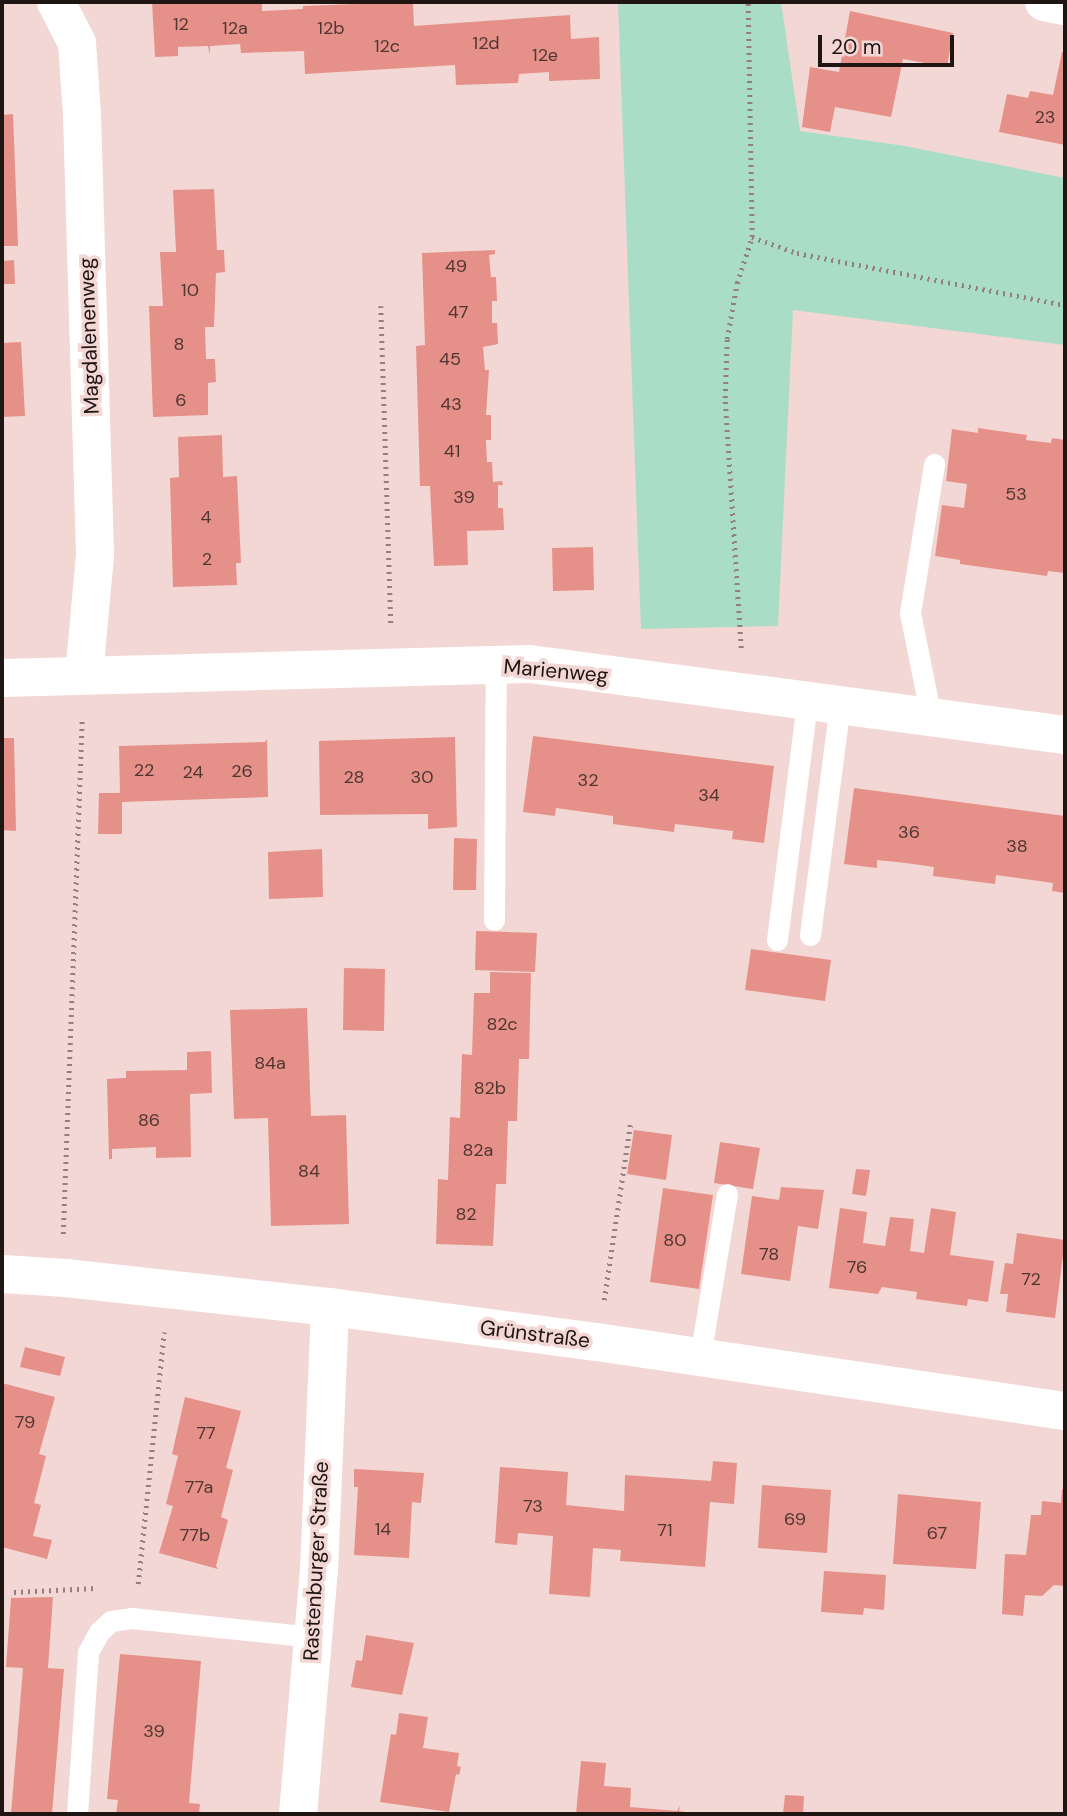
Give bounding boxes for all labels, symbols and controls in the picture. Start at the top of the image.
house number: 12 [173,13,189,35]
house number: 12a [222,17,248,39]
house number: 12b [317,17,345,39]
scale bar [822,21,958,65]
house number: 12d [473,32,499,54]
text: 20 m [831,33,882,61]
house number: 12c [374,35,400,57]
house number: 12e [532,44,558,66]
house number: 23 [1034,106,1056,128]
house number: 49 [445,255,467,277]
street label: Magdalenenweg [74,257,104,415]
house number: 10 [181,279,199,301]
house number: 47 [448,301,468,323]
house number: 8 [174,333,184,355]
house number: 45 [439,348,461,370]
house number: 6 [175,389,187,411]
house number: 43 [440,393,462,415]
house number: 41 [444,440,460,462]
house number: 53 [1005,483,1027,505]
house number: 39 [453,486,475,508]
house number: 4 [201,506,211,528]
house number: 2 [202,548,212,570]
street label: Marienweg [503,654,609,688]
house number: 22 [134,759,154,781]
house number: 26 [231,760,253,782]
house number: 24 [183,761,203,783]
house number: 28 [343,766,365,788]
house number: 30 [411,766,433,788]
house number: 32 [577,769,599,791]
house number: 34 [698,784,720,806]
house number: 36 [898,821,920,843]
house number: 38 [1006,835,1028,857]
house number: 82c [487,1013,517,1035]
house number: 84a [254,1052,286,1074]
house number: 82b [474,1077,506,1099]
house number: 86 [138,1109,160,1131]
house number: 82a [463,1139,493,1161]
house number: 84 [298,1160,320,1182]
house number: 82 [455,1203,477,1225]
house number: 80 [663,1229,687,1251]
house number: 78 [759,1243,779,1265]
house number: 76 [847,1256,867,1278]
house number: 72 [1021,1268,1041,1290]
street label: Grünstraße [478,1315,592,1353]
house number: 79 [15,1411,35,1433]
house number: 77 [196,1422,216,1444]
street label: Rastenburger Straße [298,1460,334,1662]
house number: 77a [185,1476,213,1498]
house number: 73 [523,1495,543,1517]
house number: 69 [784,1508,806,1530]
house number: 14 [375,1518,391,1540]
house number: 71 [657,1519,673,1541]
house number: 67 [927,1522,947,1544]
house number: 77b [180,1524,210,1546]
house number: 39 [143,1720,165,1742]

